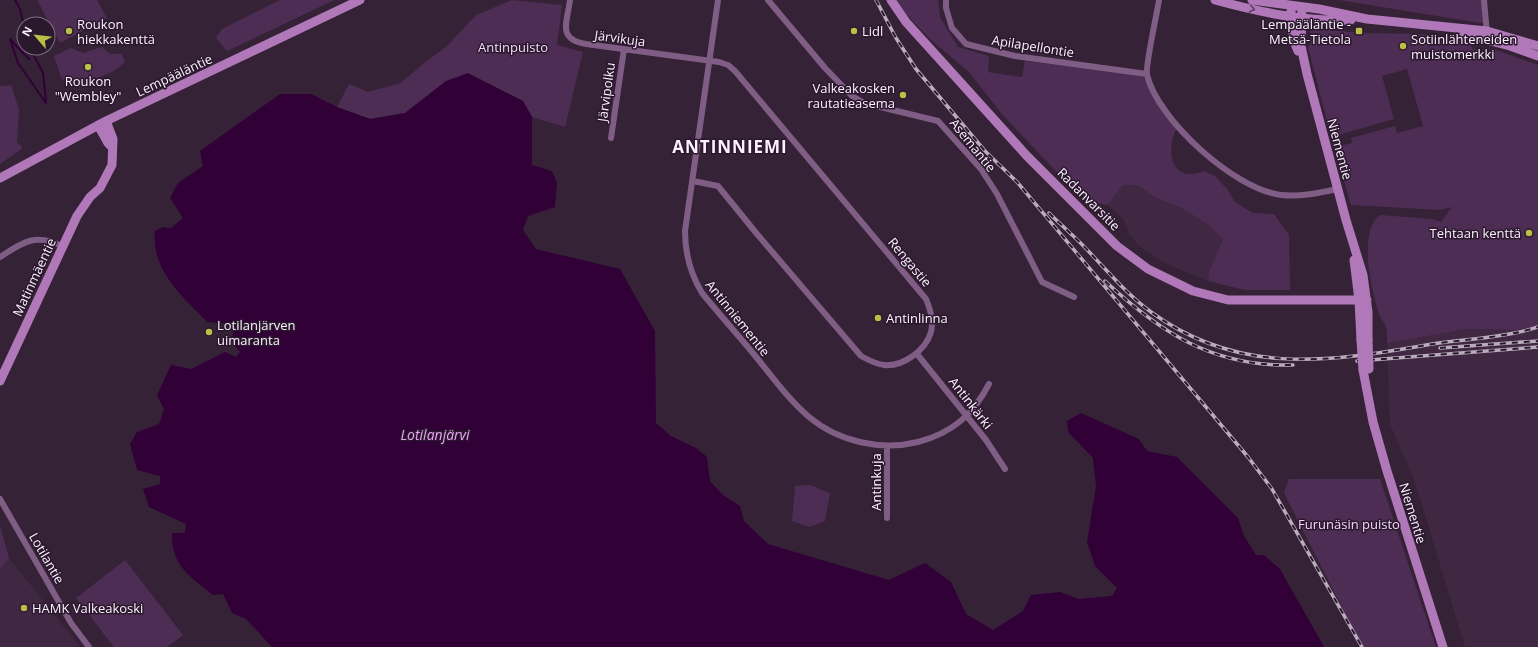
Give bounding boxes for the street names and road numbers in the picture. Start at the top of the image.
street label: Järvikuja [591,25,647,50]
street label: Apilapellontie [991,31,1075,61]
street label: Lempääläntie [133,49,215,101]
street label: Järvipolku [593,61,619,125]
street label: Asemantie [946,114,1000,176]
street label: Niementie [1323,116,1357,182]
street label: Radanvarsitie [1054,164,1124,234]
street label: Rengastie [884,234,936,290]
street label: Matinmäentie [8,235,60,319]
street label: Antinniementie [702,276,774,360]
street label: Antinkärki [945,373,997,433]
street label: Antinkuja [867,453,885,511]
street label: Niementie [1395,480,1431,546]
street label: Lotilantie [25,529,69,587]

